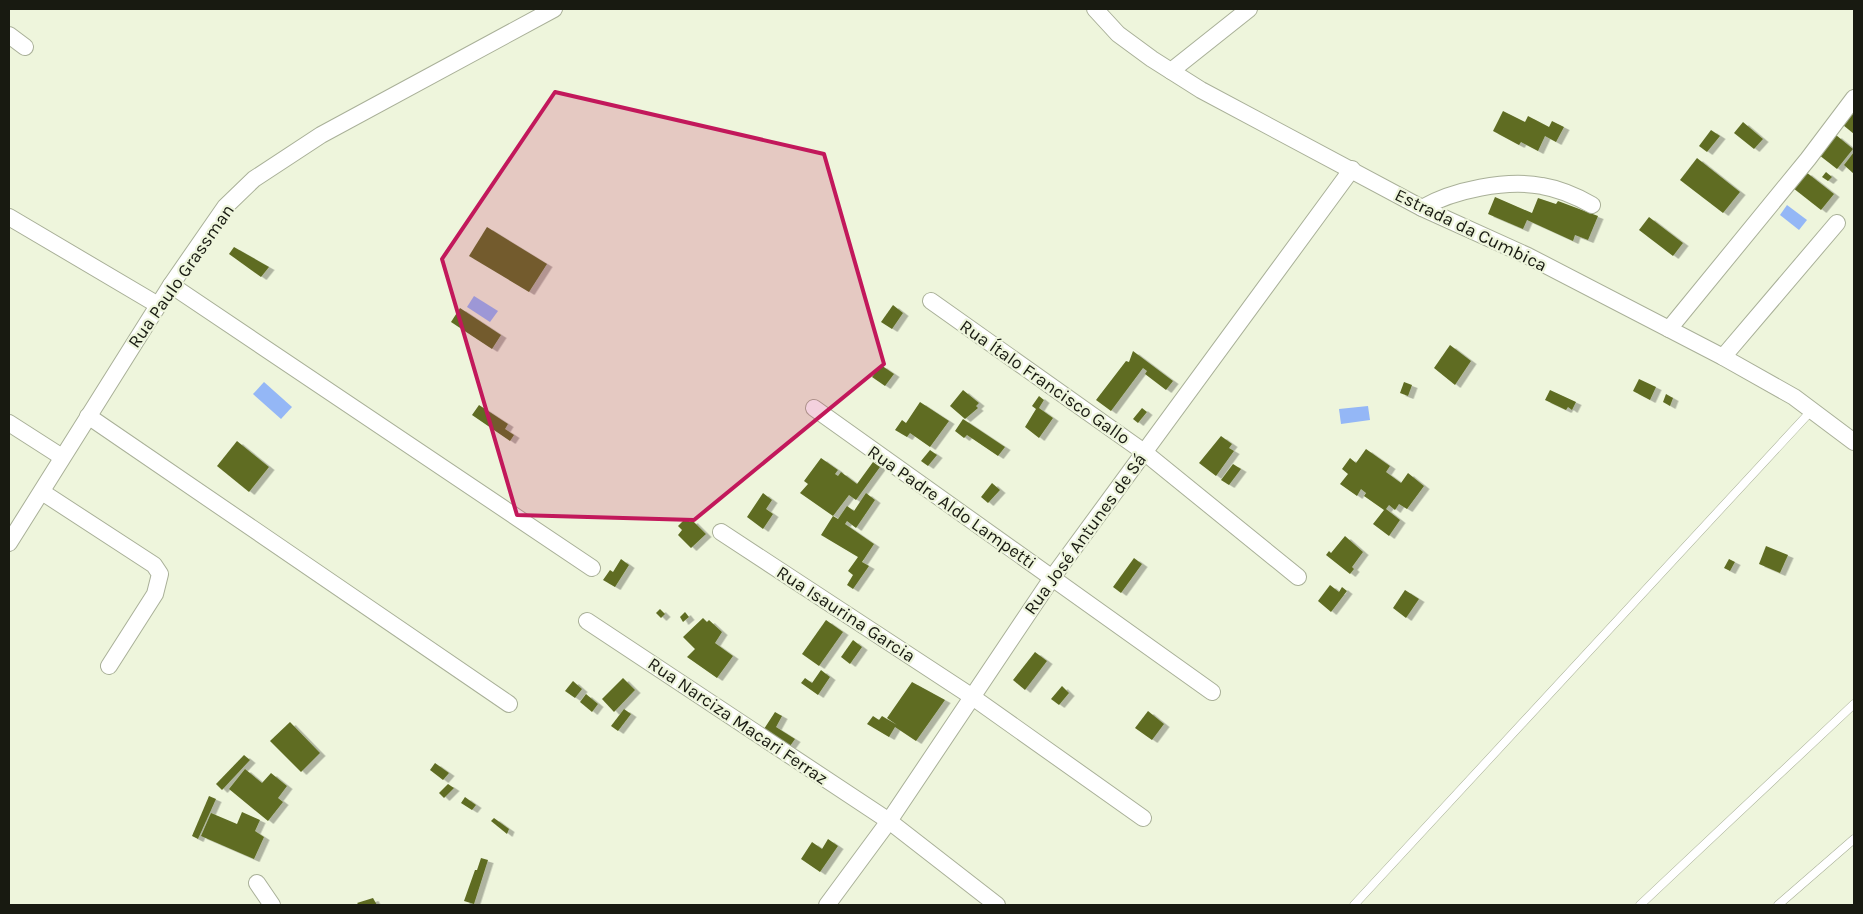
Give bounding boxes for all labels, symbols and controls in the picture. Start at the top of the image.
street label: Estrada da Cumbica [1391,184,1551,276]
street label: Rua Paulo Grassman [123,200,239,352]
street label: Rua Ítalo Francisco Gallo [956,314,1135,449]
street label: Rua Padre Aldo Lampetti [864,440,1040,574]
street label: Rua José Antunes de Sá [1019,449,1151,619]
street label: Rua Isaurina Garcia [773,561,919,667]
street label: Rua Narciza Macari Ferraz [644,653,832,789]

